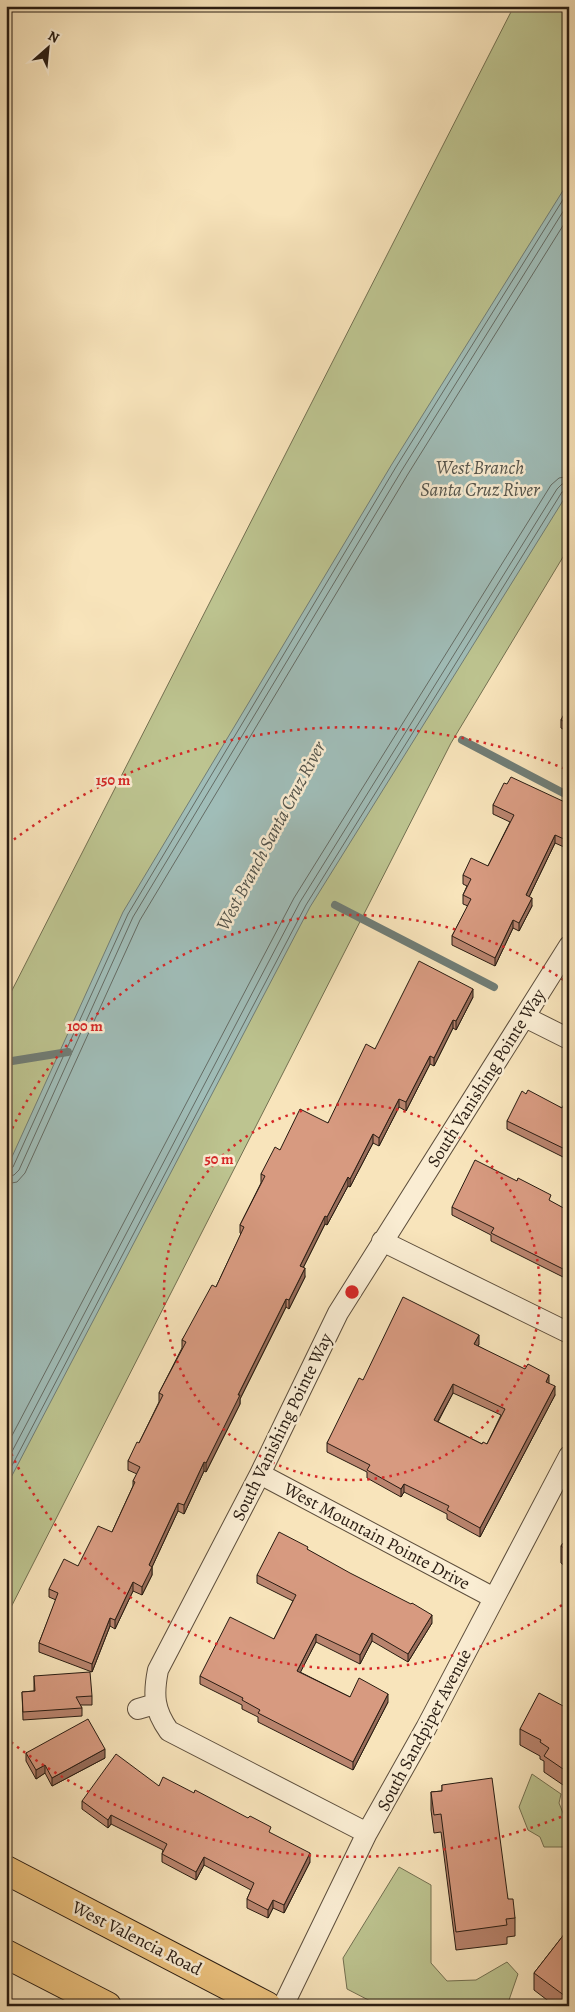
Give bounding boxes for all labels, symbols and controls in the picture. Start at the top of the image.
north arrow [22,22,72,72]
text: N [45,26,63,48]
water label: West Branch Santa Cruz River [420,455,541,503]
water label: West Branch Santa Cruz River [210,735,333,935]
text: 150 m [96,770,131,790]
street label: South Vanishing Pointe Way [421,983,551,1172]
text: 100 m [67,1016,103,1036]
text: 50 m [204,1149,234,1169]
centre of rings [343,1283,361,1301]
street label: South Vanishing Pointe Way [226,1328,338,1525]
street label: West Mountain Pointe Drive [279,1476,474,1595]
street label: South Sandpiper Avenue [371,1645,477,1815]
street label: West Valencia Road [67,1894,206,1981]

